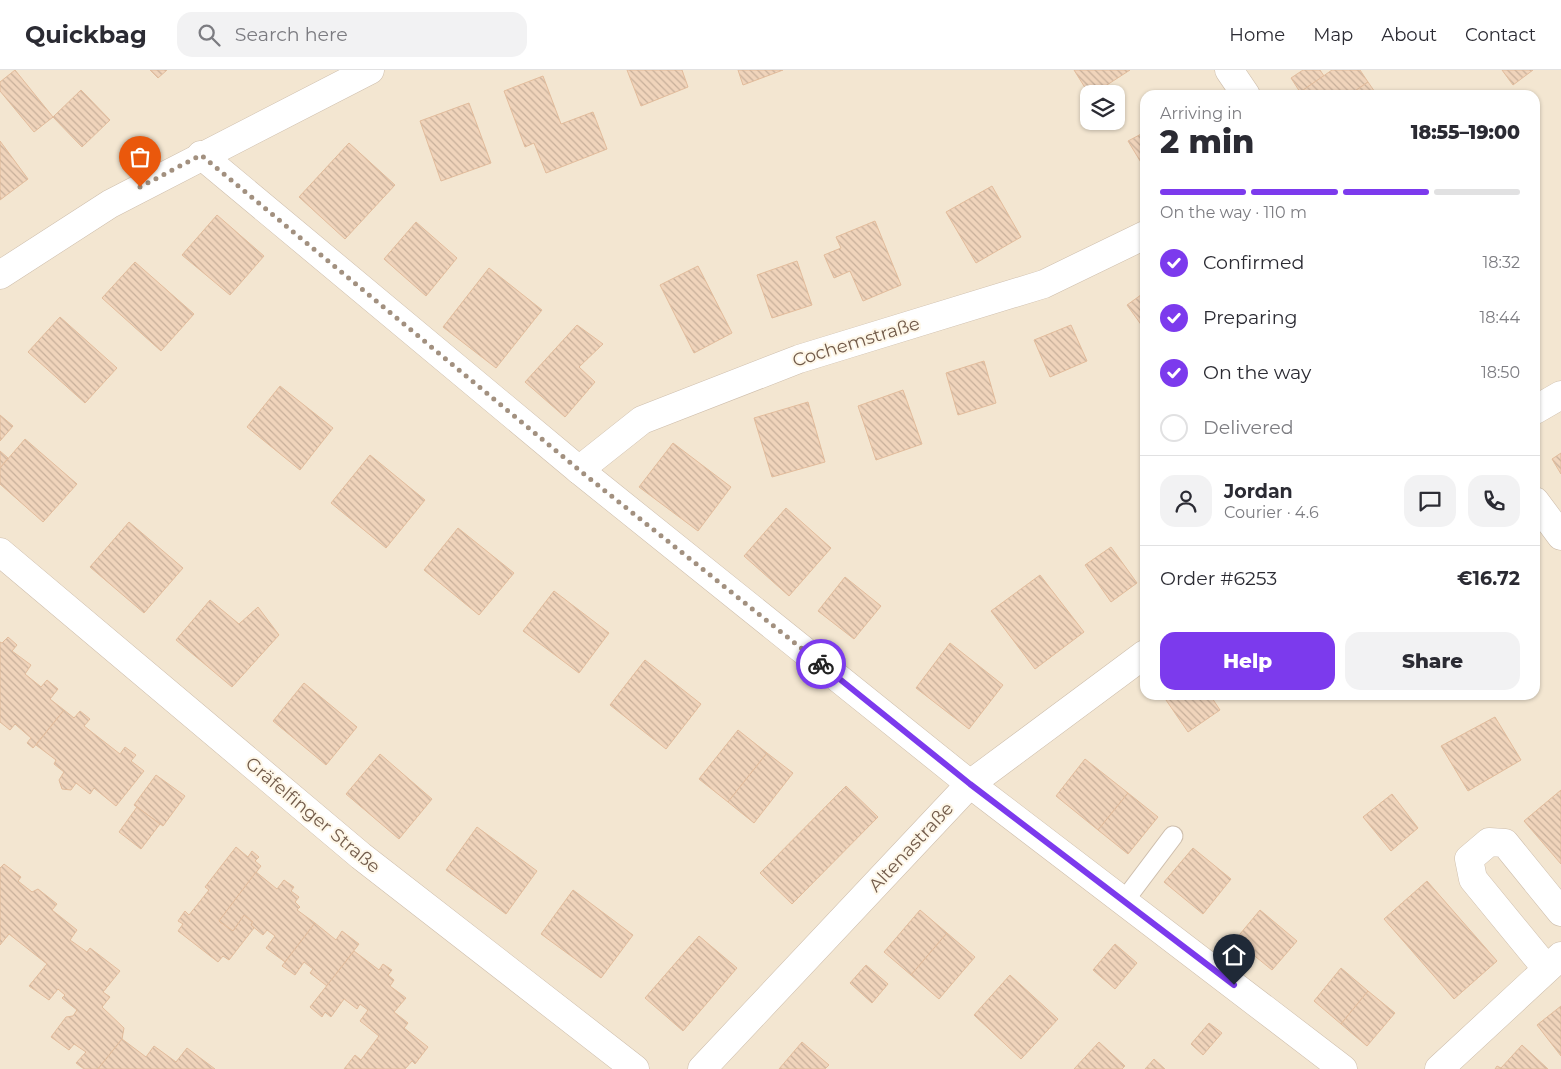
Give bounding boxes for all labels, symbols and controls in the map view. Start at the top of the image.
search box [177,12,527,57]
text: Quickbag [25,20,147,49]
icon: search [195,21,223,49]
text: Search here [235,23,348,46]
text: Home [1229,24,1285,46]
text: Map [1313,24,1353,46]
text: About [1381,24,1437,46]
text: Contact [1465,24,1536,46]
map controls [1080,85,1125,130]
button: layers [1080,85,1125,130]
text: Arriving in [1160,104,1242,123]
text: 18:55–19:00 [1411,121,1520,144]
text: 2 min [1160,122,1254,161]
pin [119,136,161,187]
icon: bag [126,143,154,171]
text: On the way · 110 m [1160,203,1307,222]
icon: check [1160,249,1188,277]
text: Confirmed [1203,251,1304,274]
text: 18:32 [1483,253,1520,272]
icon: check [1160,304,1188,332]
text: Preparing [1203,306,1298,329]
text: 18:44 [1479,308,1520,327]
street label: Cochemstraße [790,312,922,372]
icon: check [1160,359,1188,387]
text: On the way [1203,361,1311,384]
text: 18:50 [1481,363,1520,382]
text: Delivered [1203,416,1294,439]
button: person [1160,475,1212,527]
button: chat [1404,475,1456,527]
button: phone [1468,475,1520,527]
text: Jordan [1224,480,1293,503]
text: Courier · 4.6 [1224,503,1319,522]
text: Order #6253 [1160,567,1277,590]
text: €16.72 [1457,567,1520,590]
button: Help [1160,632,1335,690]
button: Share [1345,632,1520,690]
courier [796,639,846,689]
icon: bike [807,650,835,678]
street label: Gräfelfinger Straße [241,752,385,878]
street label: Altenastraße [864,798,958,896]
pin [1213,934,1255,985]
icon: home [1220,941,1248,969]

